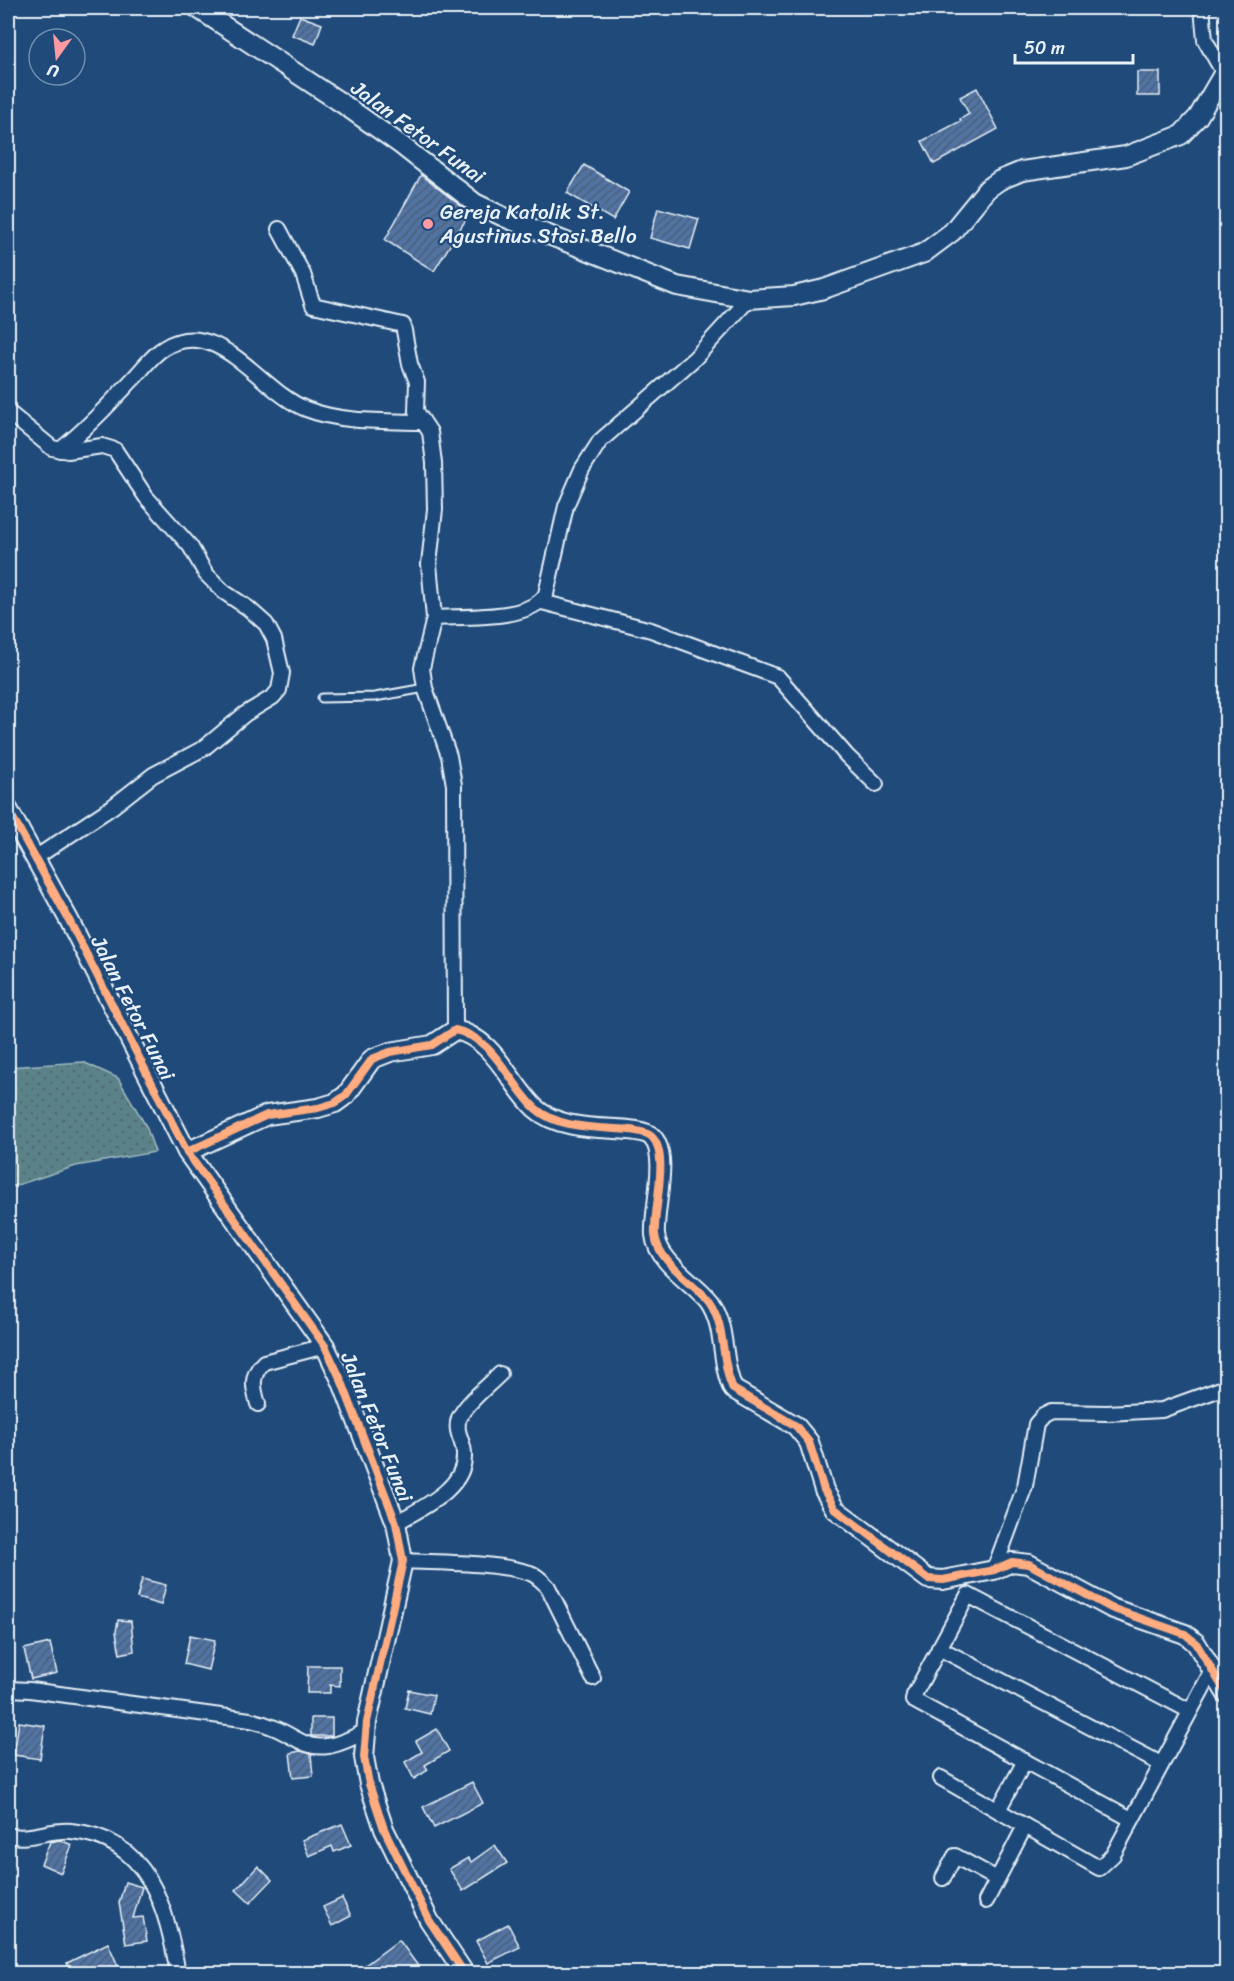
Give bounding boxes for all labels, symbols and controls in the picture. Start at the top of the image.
north arrow [27,27,87,87]
scale bar [1015,27,1134,65]
text: 50 m [1024,32,1065,64]
text: U [43,55,62,86]
street label: Jalan Fetor Funai [342,69,494,195]
place label: Gereja Katolik St. Agustinus Stasi Bello [439,193,637,255]
marker: Gereja Katolik St. Agustinus Stasi Bello [421,217,435,231]
street label: Jalan Fetor Funai [80,928,187,1088]
street label: Jalan Fetor Funai [329,1345,425,1509]

